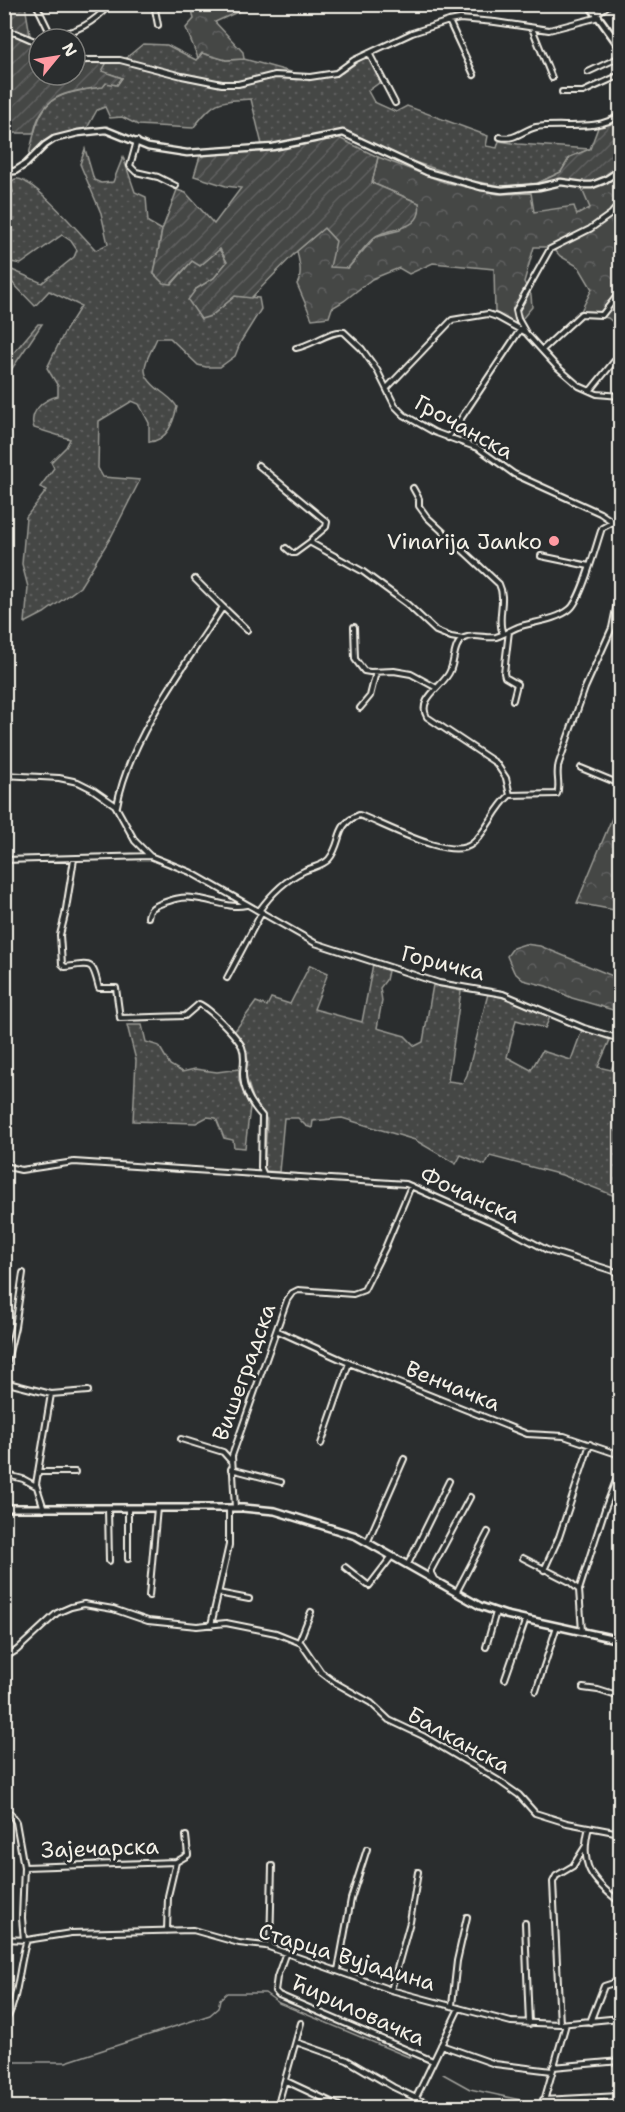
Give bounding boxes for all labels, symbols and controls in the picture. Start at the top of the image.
north arrow [27,27,87,87]
text: N [57,39,82,60]
street label: Грочанска [409,388,519,466]
place label: Vinarija Janko [387,527,542,556]
marker: Vinarija Janko [547,534,561,548]
street label: Горичка [398,939,488,987]
street label: Фочанска [415,1160,525,1230]
street label: Вишеградска [206,1299,282,1445]
street label: Венчачка [401,1354,505,1418]
street label: Балканска [402,1700,516,1780]
street label: Зајечарска [40,1831,160,1865]
street label: Старца Вујадина [255,1916,439,1998]
street label: Ћириловачка [286,1967,430,2053]

